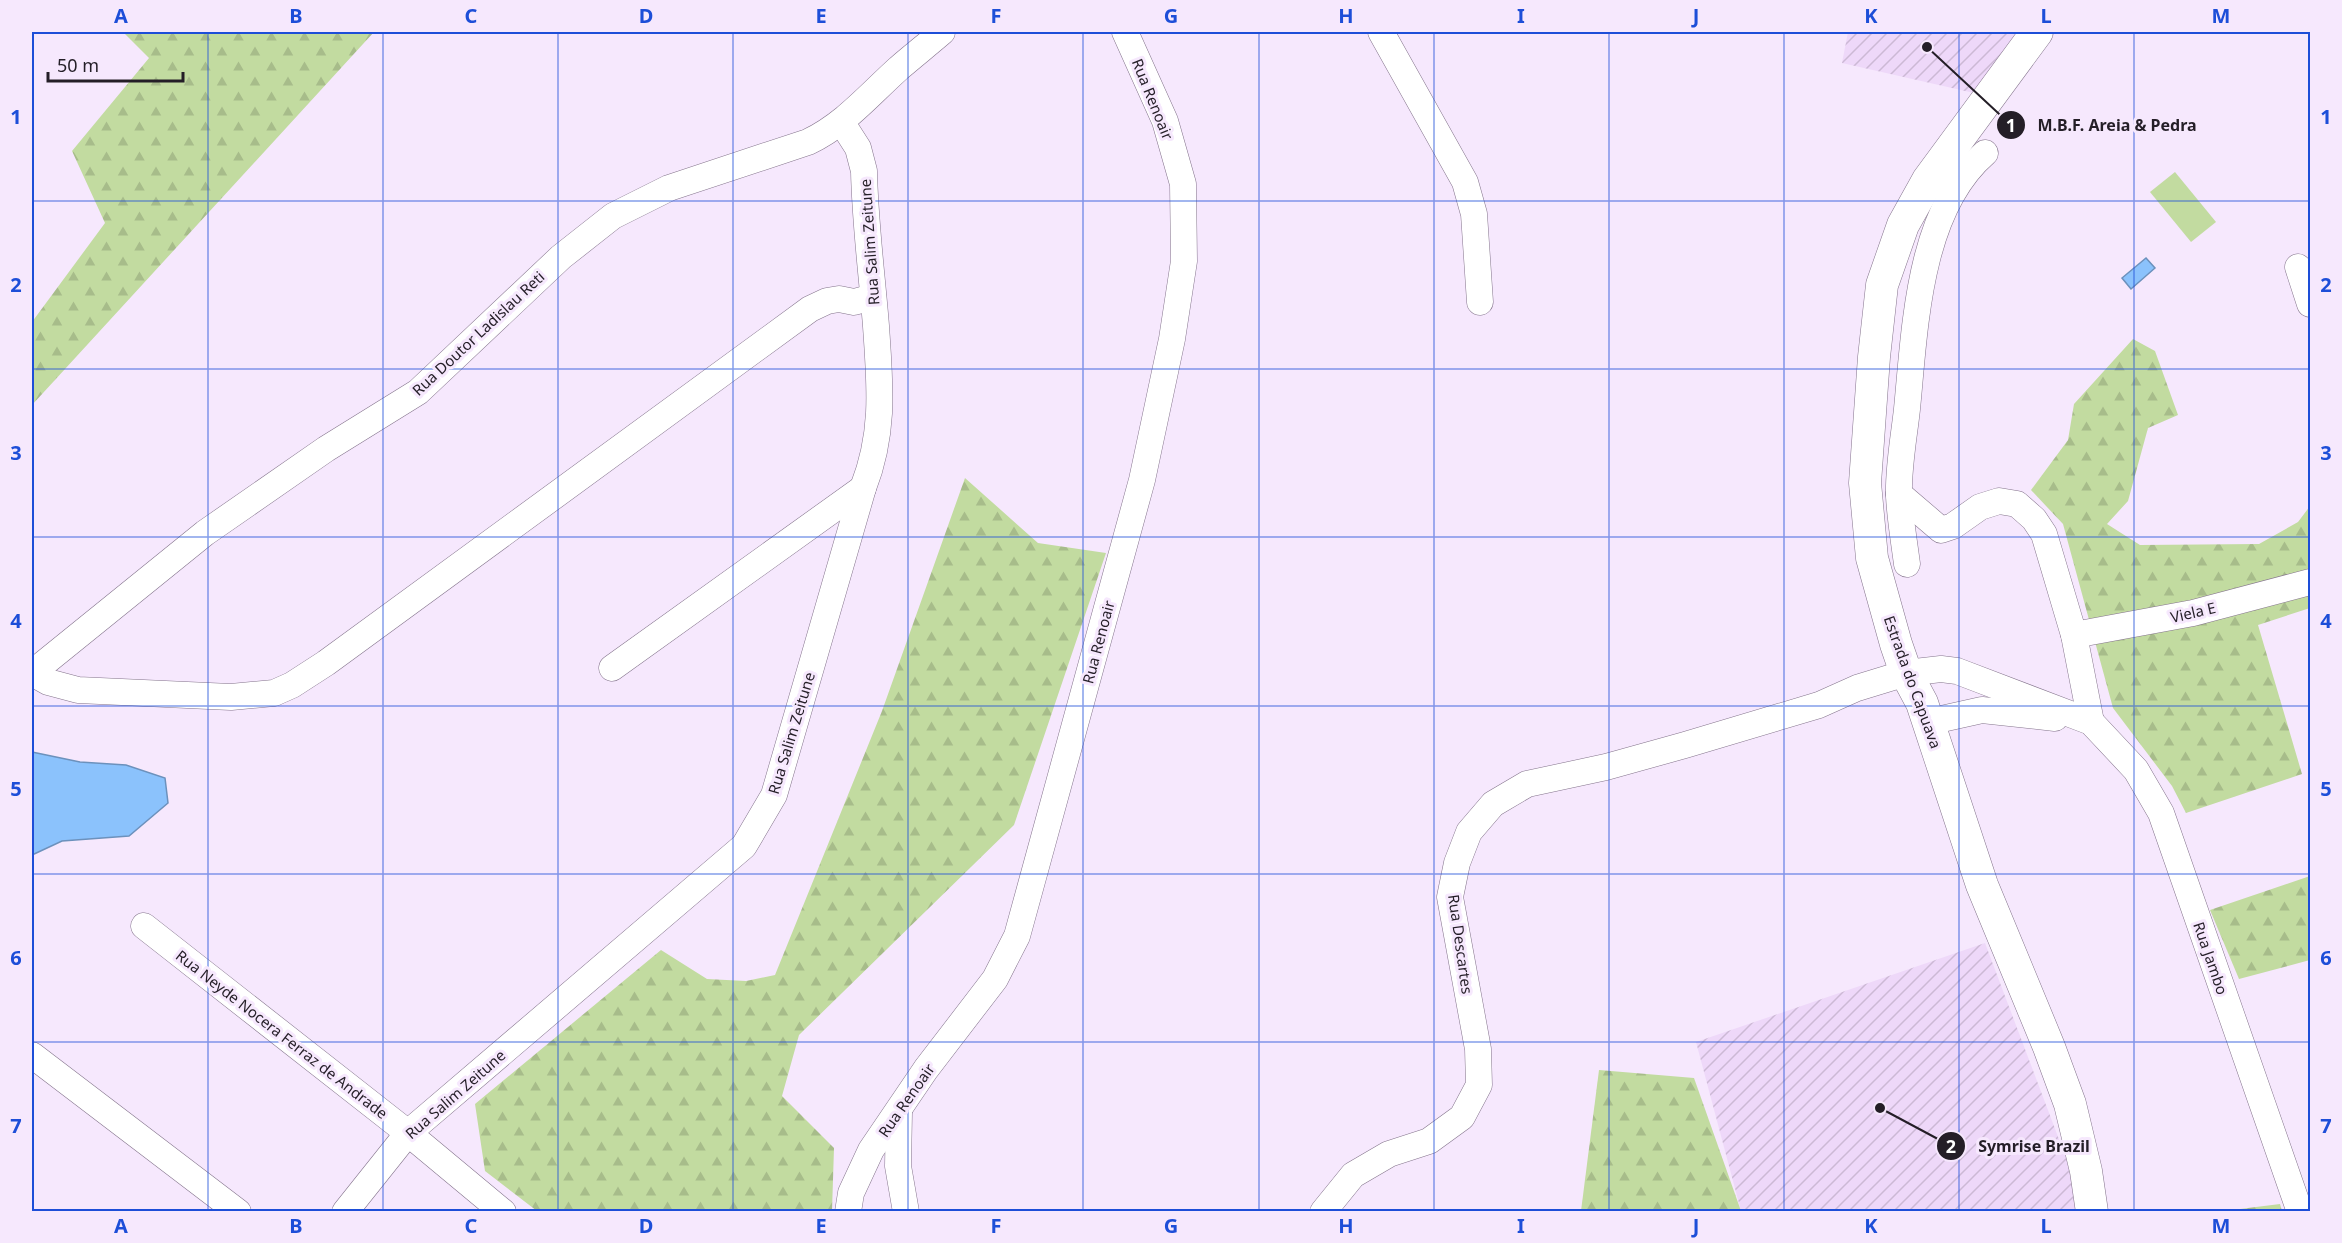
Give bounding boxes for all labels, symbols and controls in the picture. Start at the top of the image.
text: A [114,2,128,29]
text: B [289,2,303,29]
text: C [465,2,478,29]
text: D [639,2,653,29]
text: E [815,2,827,29]
text: F [991,2,1001,29]
text: G [1164,2,1178,29]
text: H [1338,2,1354,29]
text: I [1517,2,1525,29]
text: J [1691,2,1699,29]
text: K [1864,2,1878,29]
text: L [2040,2,2052,29]
text: M [2212,2,2230,29]
scale bar [48,45,183,83]
text: 50 m [57,53,99,77]
street label: Rua Renoair [1128,56,1178,142]
text: 1 [10,103,22,130]
text: 1 [2320,103,2332,130]
callout: M.B.F. Areia & Pedra [1996,108,2209,142]
text: 1 [2006,113,2016,137]
text: M.B.F. Areia & Pedra [2037,114,2197,136]
street label: Rua Salim Zeitune [855,178,883,306]
street label: Rua Doutor Ladislau Reti [408,266,548,400]
text: 2 [10,271,22,298]
text: 2 [2320,271,2332,298]
text: 3 [10,439,22,466]
text: 3 [2320,439,2332,466]
street label: Viela E [2168,597,2218,627]
street label: Rua Renoair [1077,598,1119,686]
text: 4 [10,607,22,634]
text: 4 [2320,607,2332,634]
street label: Estrada do Capuava [1880,613,1946,751]
street label: Rua Salim Zeitune [763,670,819,796]
text: 5 [10,775,22,802]
text: 5 [2320,775,2332,802]
street label: Rua Descartes [1444,893,1478,995]
street label: Rua Jambo [2189,919,2233,997]
text: 6 [10,944,22,971]
text: 6 [2320,944,2332,971]
street label: Rua Neyde Nocera Ferraz de Andrade [172,945,392,1123]
street label: Rua Salim Zeitune [401,1045,509,1143]
street label: Rua Renoair [873,1059,939,1141]
text: 7 [10,1112,22,1139]
text: 7 [2320,1112,2332,1139]
callout: Symrise Brazil [1936,1129,2102,1163]
text: 2 [1946,1134,1956,1158]
text: Symrise Brazil [1978,1135,2090,1157]
text: A [114,1212,128,1239]
text: B [289,1212,303,1239]
text: C [465,1212,478,1239]
text: D [639,1212,653,1239]
text: E [815,1212,827,1239]
text: F [991,1212,1001,1239]
text: G [1164,1212,1178,1239]
text: H [1338,1212,1354,1239]
text: I [1517,1212,1525,1239]
text: J [1691,1212,1699,1239]
text: K [1864,1212,1878,1239]
text: L [2040,1212,2052,1239]
text: M [2212,1212,2230,1239]

